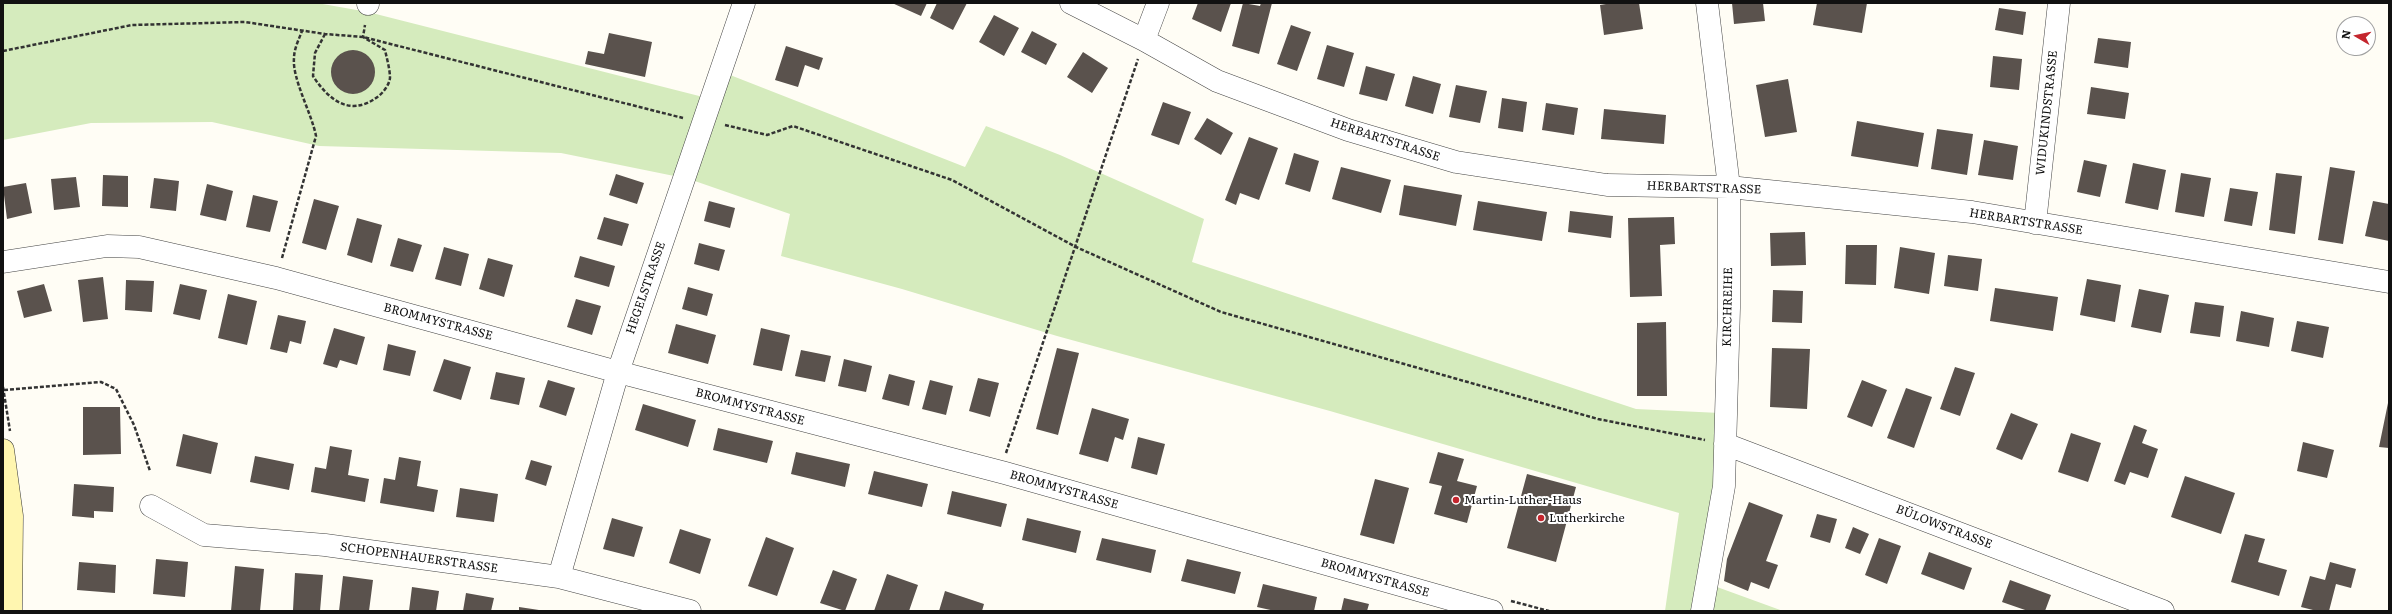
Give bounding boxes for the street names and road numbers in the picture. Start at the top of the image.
street label: WIDUKINDSTRASSE [2033,50,2061,176]
street label: HERBARTSTRASSE [1328,115,1442,165]
street label: HERBARTSTRASSE [1646,179,1762,197]
street label: HERBARTSTRASSE [1968,206,2084,238]
street label: HEGELSTRASSE [623,240,669,336]
street label: KIRCHREIHE [1720,267,1736,347]
street label: BROMMYSTRASSE [382,300,494,344]
street label: BROMMYSTRASSE [694,385,806,429]
street label: BROMMYSTRASSE [1008,468,1120,512]
street label: BÜLOWSTRASSE [1894,502,1994,552]
street label: SCHOPENHAUERSTRASSE [339,540,499,576]
street label: BROMMYSTRASSE [1319,556,1431,600]

